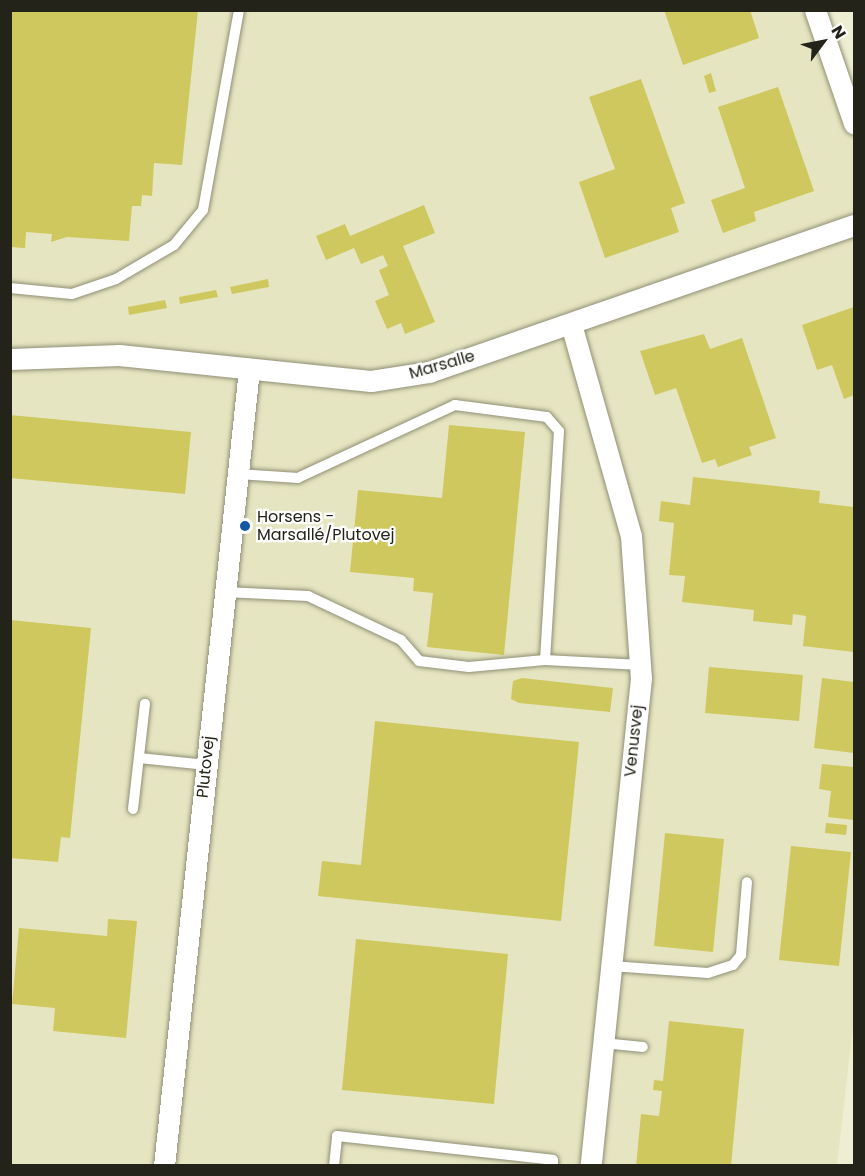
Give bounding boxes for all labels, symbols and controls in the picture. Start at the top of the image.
north arrow [793,12,853,72]
text: N [826,21,852,43]
street label: Marsalle [407,346,477,384]
place label: Horsens - Marsallé/Plutovej [257,507,395,545]
marker: Horsens - Marsallé/Plutovej [238,519,252,533]
street label: Venusvej [621,704,647,778]
street label: Plutovej [193,735,219,799]

